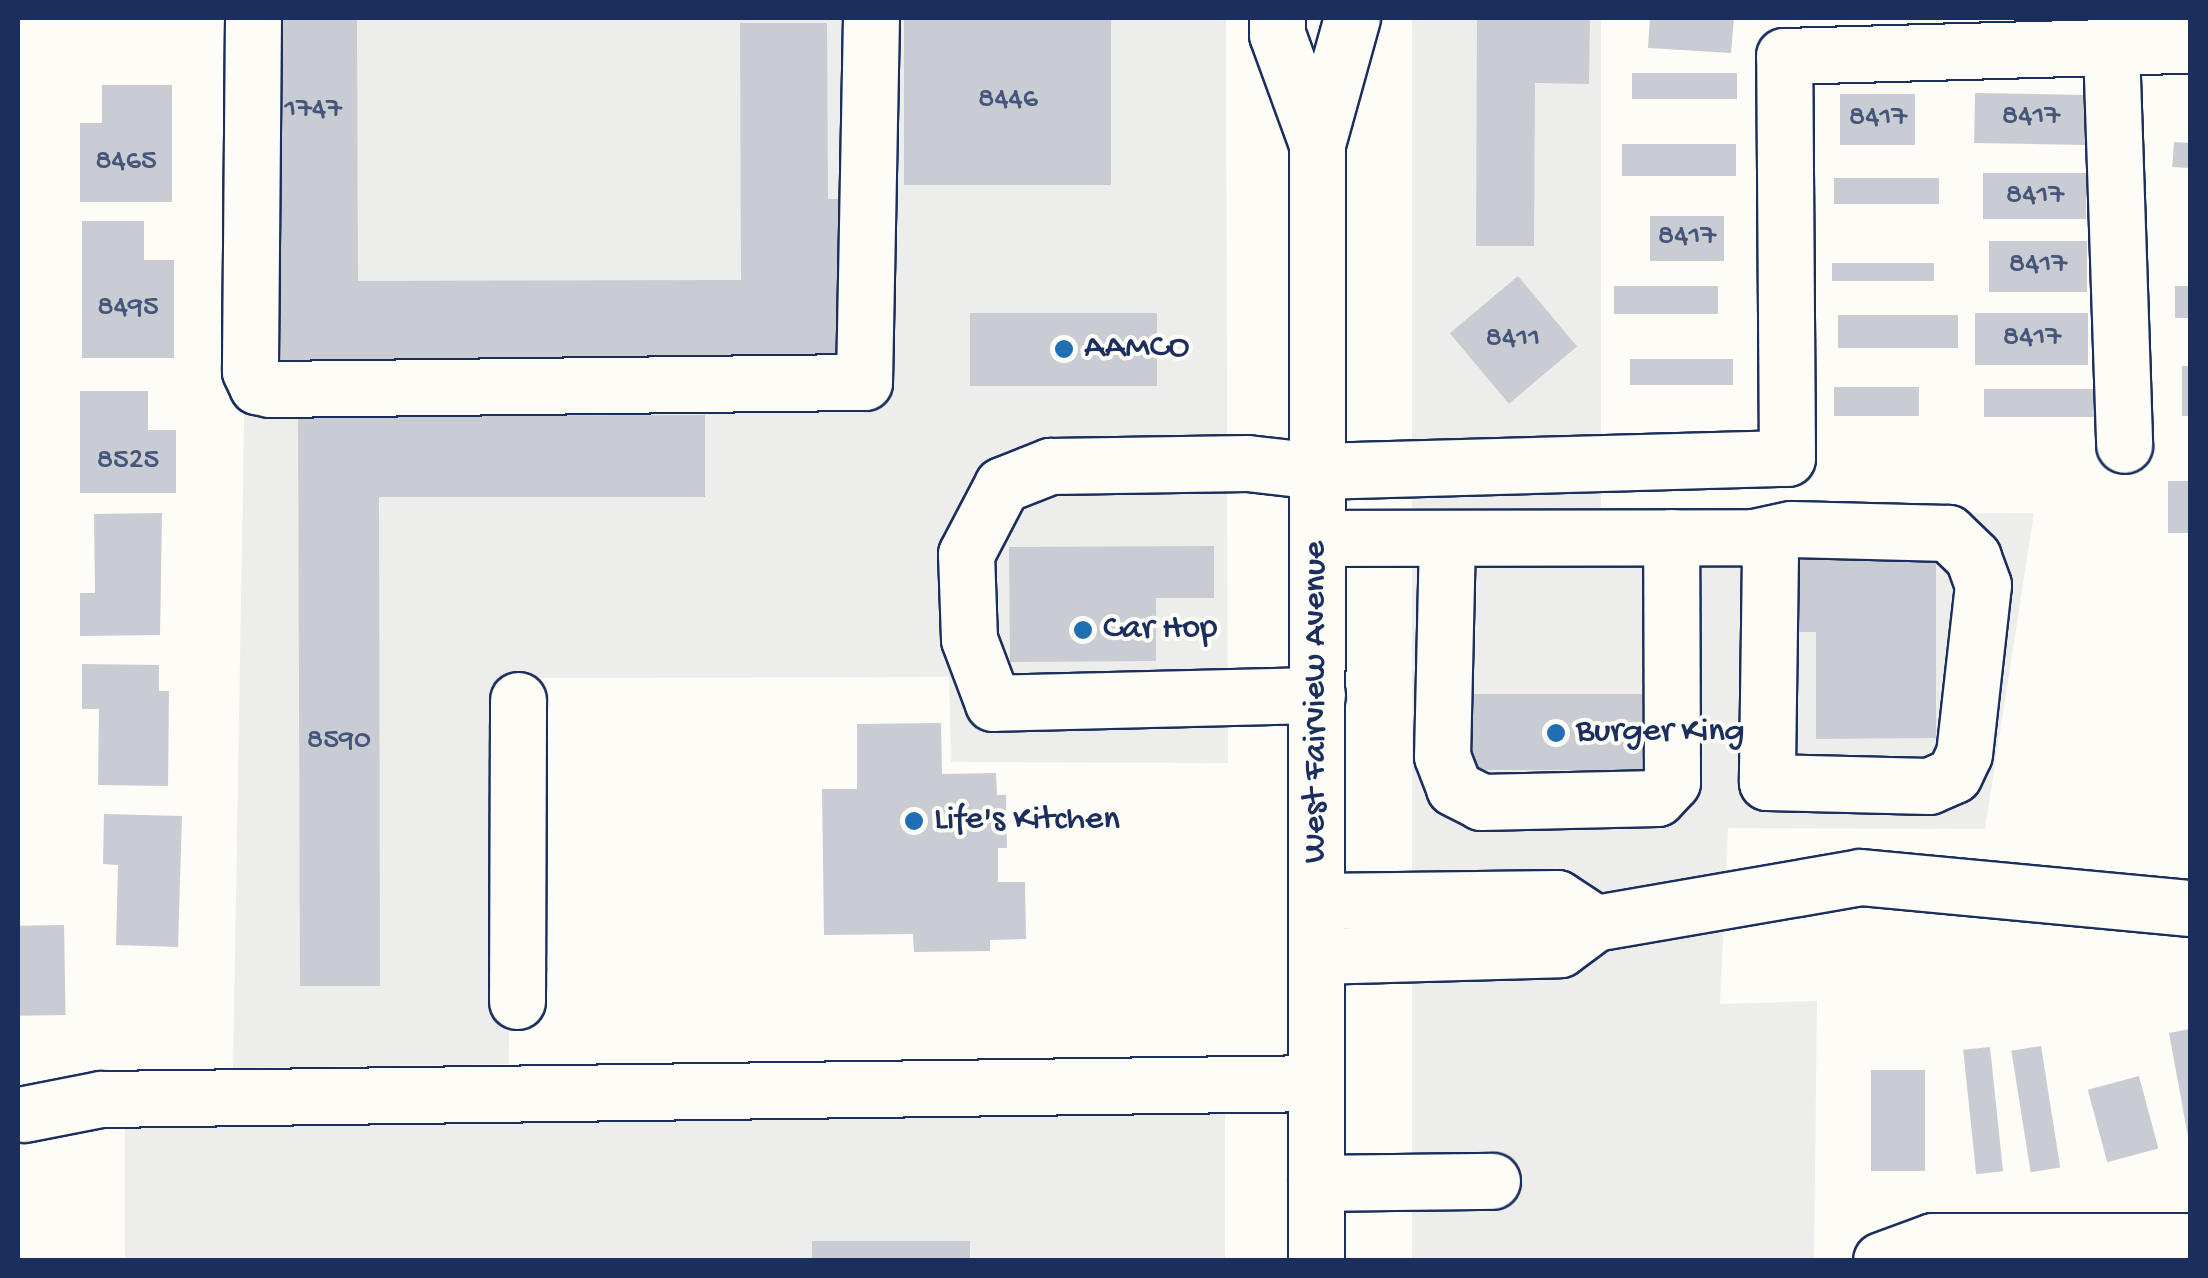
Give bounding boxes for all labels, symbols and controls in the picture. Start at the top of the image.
house number: 8446 [978,83,1038,119]
house number: 1747 [284,93,342,129]
house number: 8417 [2002,100,2060,136]
house number: 8417 [1849,101,1907,137]
house number: 8465 [95,145,157,181]
house number: 8417 [2006,179,2064,215]
house number: 8417 [1658,220,1716,256]
house number: 8417 [2009,248,2067,284]
house number: 8495 [97,291,159,327]
house number: 8417 [2003,321,2061,357]
house number: 8411 [1486,322,1540,358]
place label: AAMCO [1084,328,1190,370]
marker: AAMCO [1053,338,1075,360]
house number: 8525 [97,444,159,480]
street label: West Fairview Avenue [1296,541,1338,863]
place label: Car Hop [1103,609,1217,651]
marker: Car Hop [1072,619,1094,641]
place label: Burger King [1576,712,1745,754]
marker: Burger King [1545,722,1567,744]
house number: 8590 [307,724,371,760]
place label: Life's Kitchen [934,800,1120,842]
marker: Life's Kitchen [903,810,925,832]

